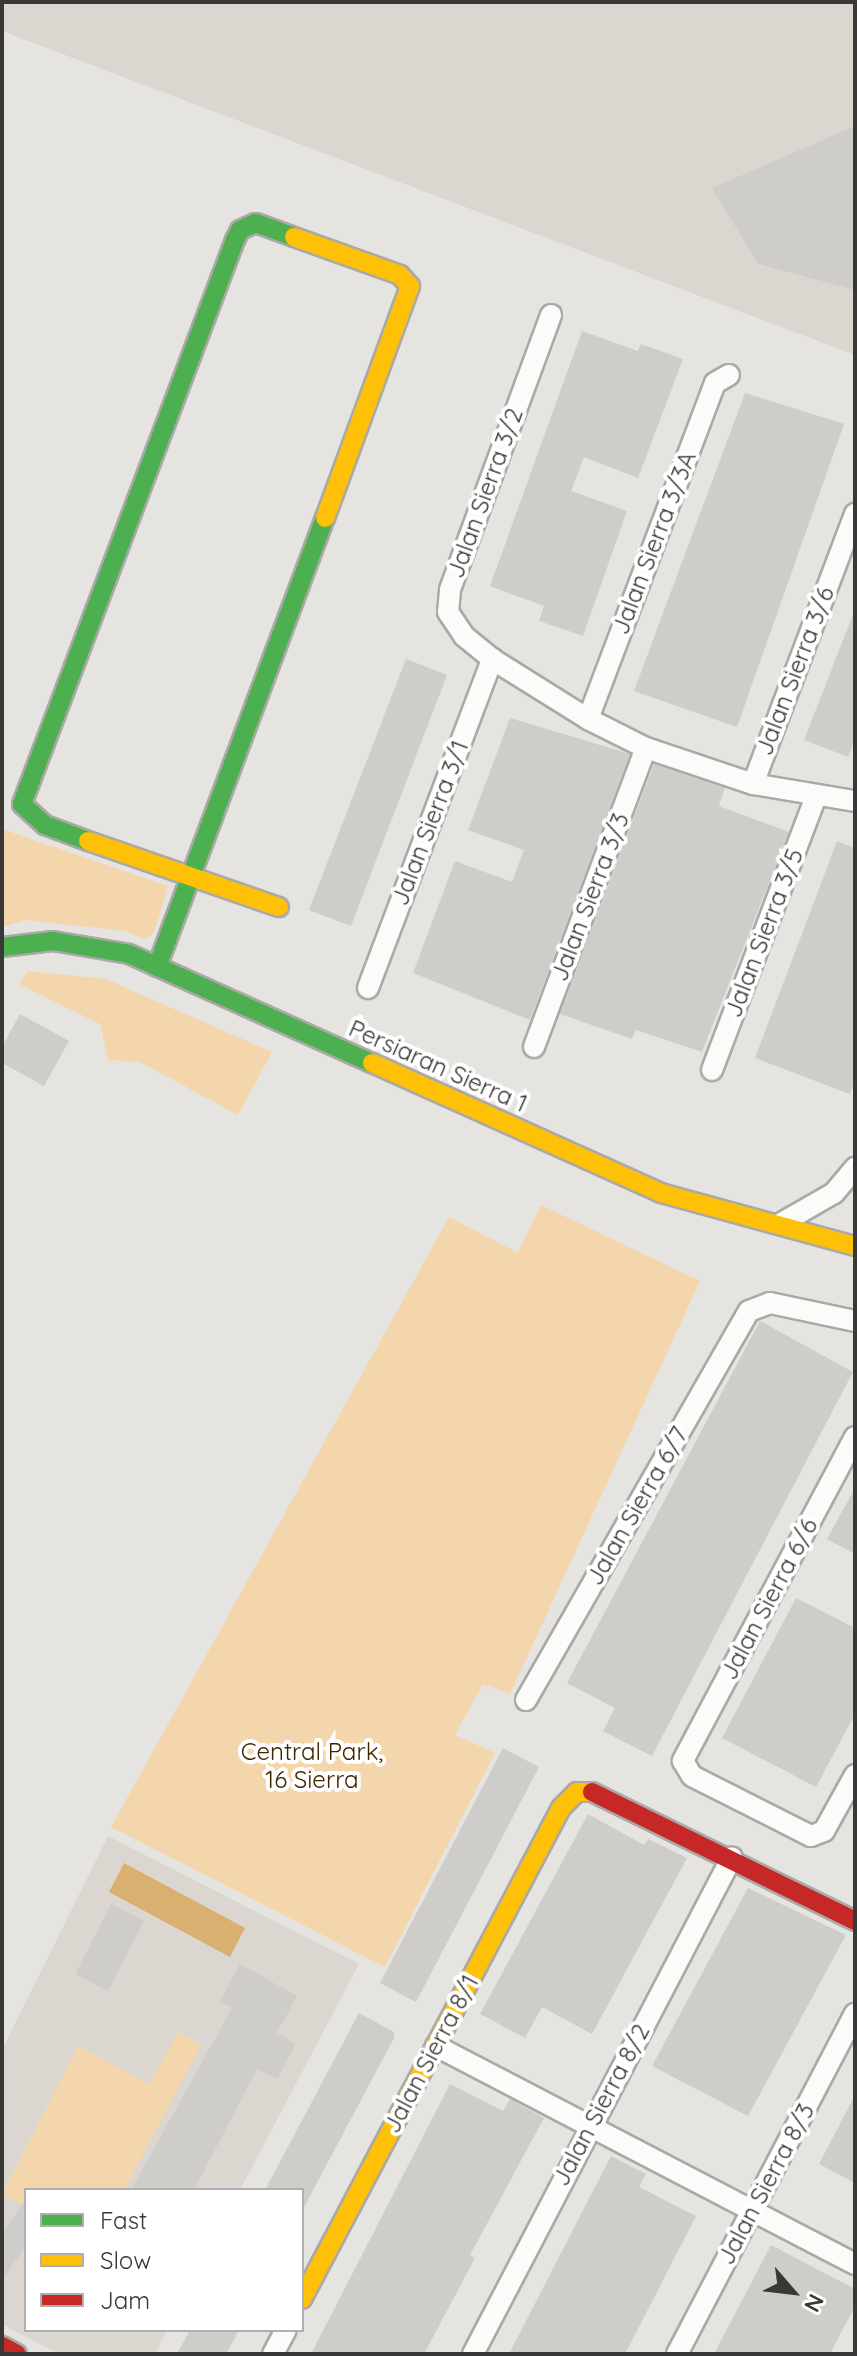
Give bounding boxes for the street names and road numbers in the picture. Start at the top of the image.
street label: Jalan Sierra 3/2 [441,404,529,582]
street label: Jalan Sierra 3/3A [606,448,702,638]
street label: Jalan Sierra 3/6 [750,583,840,759]
street label: Jalan Sierra 3/1 [385,737,475,909]
street label: Jalan Sierra 3/3 [545,809,635,985]
street label: Jalan Sierra 3/5 [719,845,809,1021]
street label: Persiaran Sierra 1 [344,1014,532,1118]
street label: Jalan Sierra 6/7 [580,1422,694,1590]
street label: Jalan Sierra 6/6 [714,1513,824,1685]
street label: Jalan Sierra 8/1 [377,1970,485,2138]
street label: Jalan Sierra 8/2 [546,2019,656,2191]
street label: Jalan Sierra 8/3 [711,2099,821,2269]

